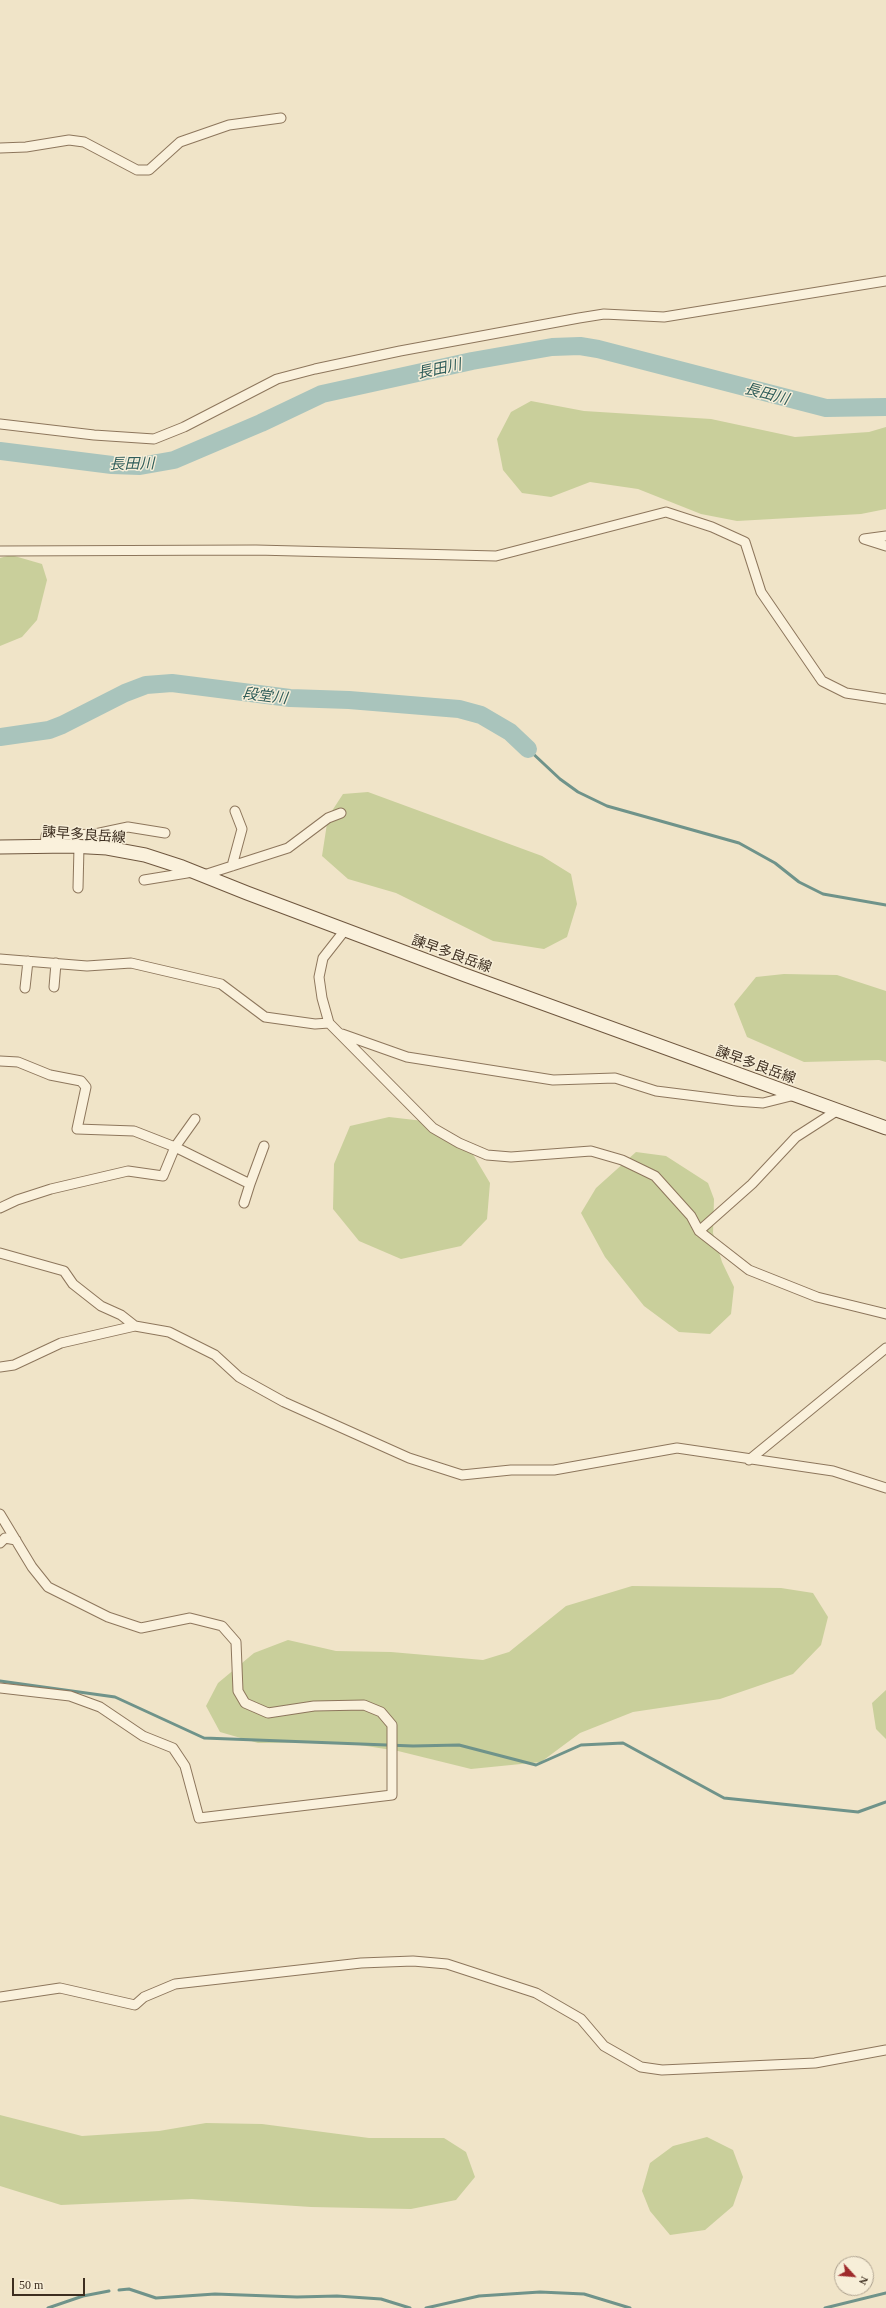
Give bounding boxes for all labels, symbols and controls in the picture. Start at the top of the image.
water label: 長田川 [415,355,463,381]
water label: 長田川 [743,378,791,408]
water label: 長田川 [109,454,155,472]
water label: 段堂川 [242,683,288,707]
street label: 諫早多良岳線 [42,823,126,845]
street label: 諫早多良岳線 [410,931,494,975]
street label: 諫早多良岳線 [714,1042,798,1086]
north arrow [834,2256,874,2296]
scale bar [14,2270,87,2296]
text: N [857,2275,871,2287]
text: 50 m [19,2278,43,2292]

